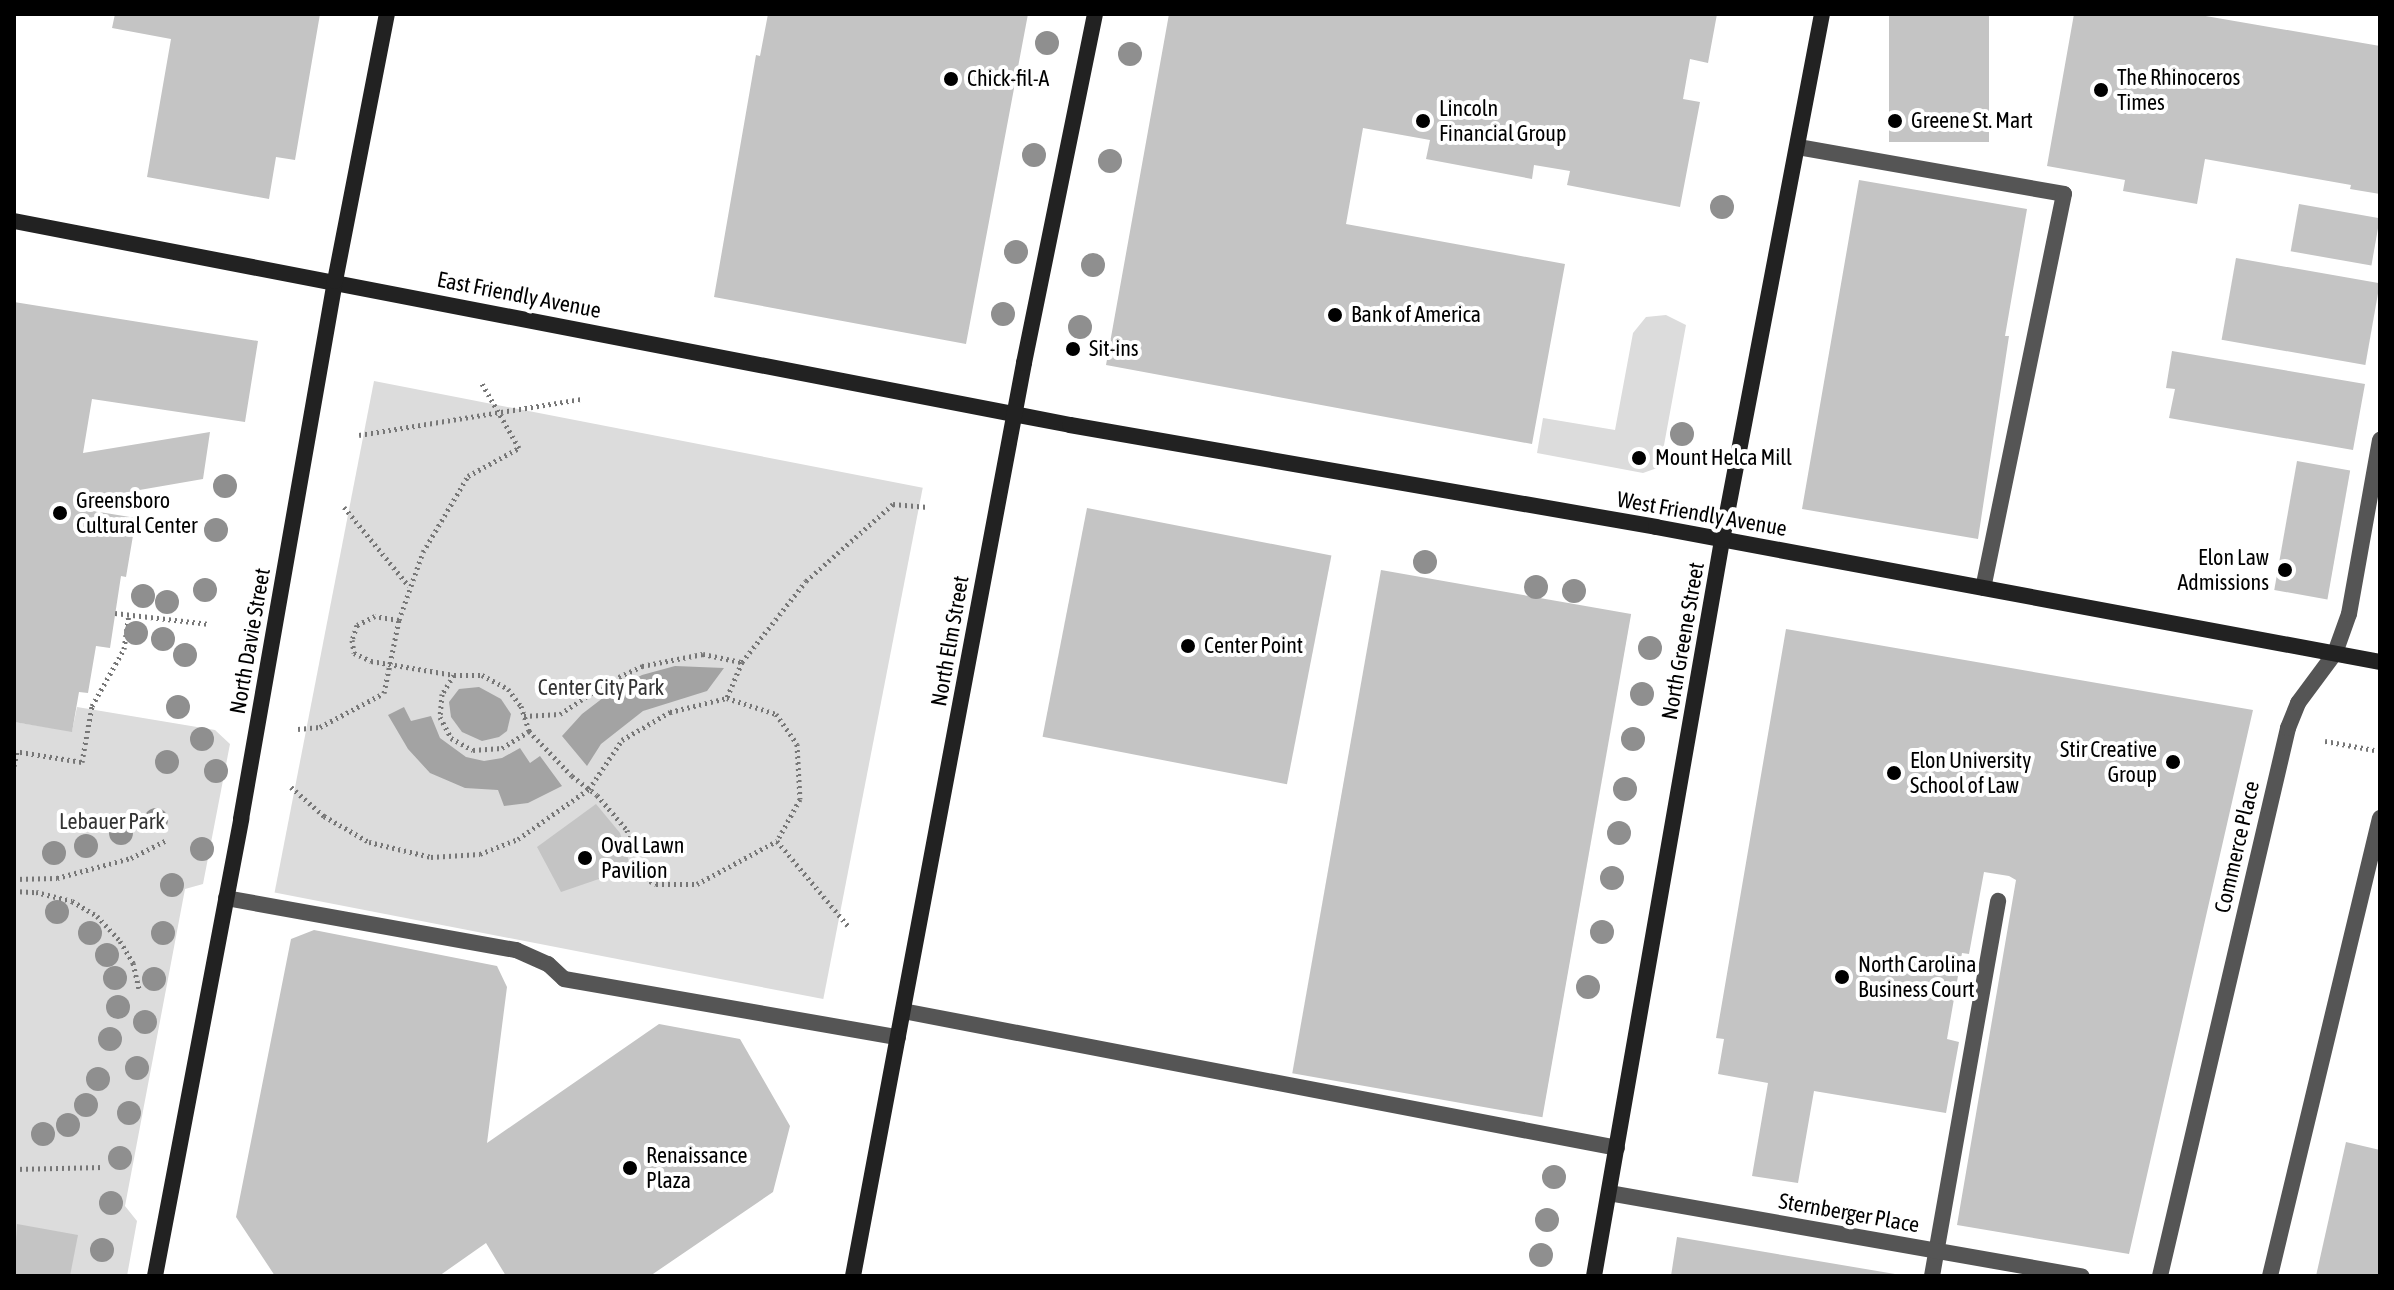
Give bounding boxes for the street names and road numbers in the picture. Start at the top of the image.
street label: East Friendly Avenue [435,266,603,324]
street label: West Friendly Avenue [1615,486,1789,542]
street label: North Greene Street [1656,560,1710,722]
street label: North Davie Street [224,566,276,716]
street label: North Elm Street [926,574,974,708]
street label: Commerce Place [2209,779,2265,915]
street label: Sternberger Place [1777,1188,1921,1238]

